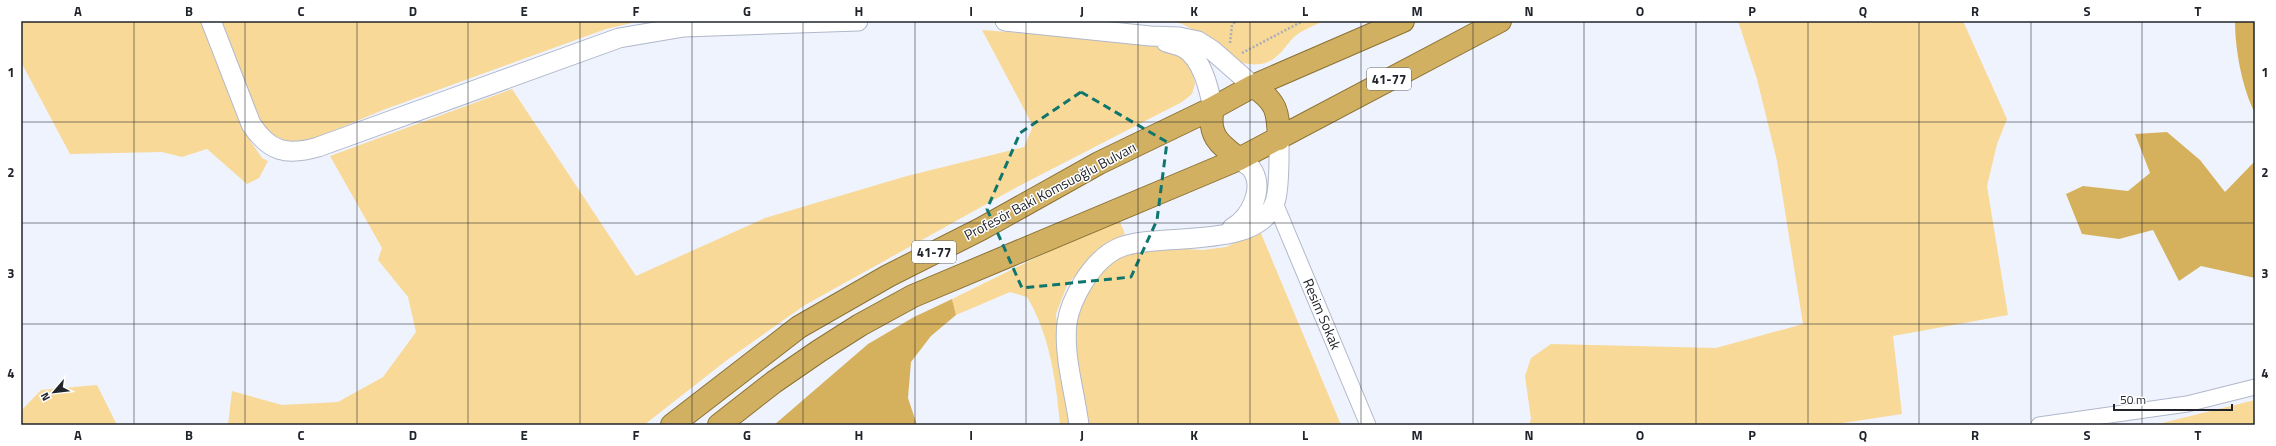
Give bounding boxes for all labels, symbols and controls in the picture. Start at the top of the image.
text: A [74,1,82,21]
text: B [185,1,193,21]
text: C [297,1,305,21]
text: D [409,1,417,21]
text: E [520,1,528,21]
text: F [633,1,640,21]
text: G [743,1,751,21]
text: H [855,1,863,21]
text: I [969,1,973,21]
text: J [1080,1,1084,21]
text: K [1190,1,1198,21]
text: L [1302,1,1308,21]
text: M [1411,1,1423,21]
text: N [1524,1,1534,21]
text: O [1636,1,1644,21]
text: P [1748,1,1756,21]
text: Q [1859,1,1867,21]
text: R [1971,1,1979,21]
text: S [2083,1,2091,21]
text: T [2195,1,2202,21]
text: 1 [7,62,15,82]
text: 1 [2261,62,2269,82]
road number: 41-77 [1367,68,1411,90]
street label: Profesör Baki Komsuoğlu Bulvarı [960,136,1140,245]
text: 2 [7,162,15,182]
text: 2 [2261,162,2269,182]
road number: 41-77 [912,241,956,263]
text: 3 [7,263,15,283]
text: 3 [2261,263,2269,283]
street label: Resim Sokak [1298,275,1347,353]
text: 4 [7,363,15,383]
text: 4 [2261,363,2269,383]
north arrow [34,372,74,412]
scale bar [2114,386,2232,412]
text: N [36,390,54,404]
text: 50 m [2120,390,2146,409]
text: A [74,425,82,445]
text: B [185,425,193,445]
text: C [297,425,305,445]
text: D [409,425,417,445]
text: E [520,425,528,445]
text: F [633,425,640,445]
text: G [743,425,751,445]
text: H [855,425,863,445]
text: I [969,425,973,445]
text: J [1080,425,1084,445]
text: K [1190,425,1198,445]
text: L [1302,425,1308,445]
text: M [1411,425,1423,445]
text: N [1524,425,1534,445]
text: O [1636,425,1644,445]
text: P [1748,425,1756,445]
text: Q [1859,425,1867,445]
text: R [1971,425,1979,445]
text: S [2083,425,2091,445]
text: T [2195,425,2202,445]

